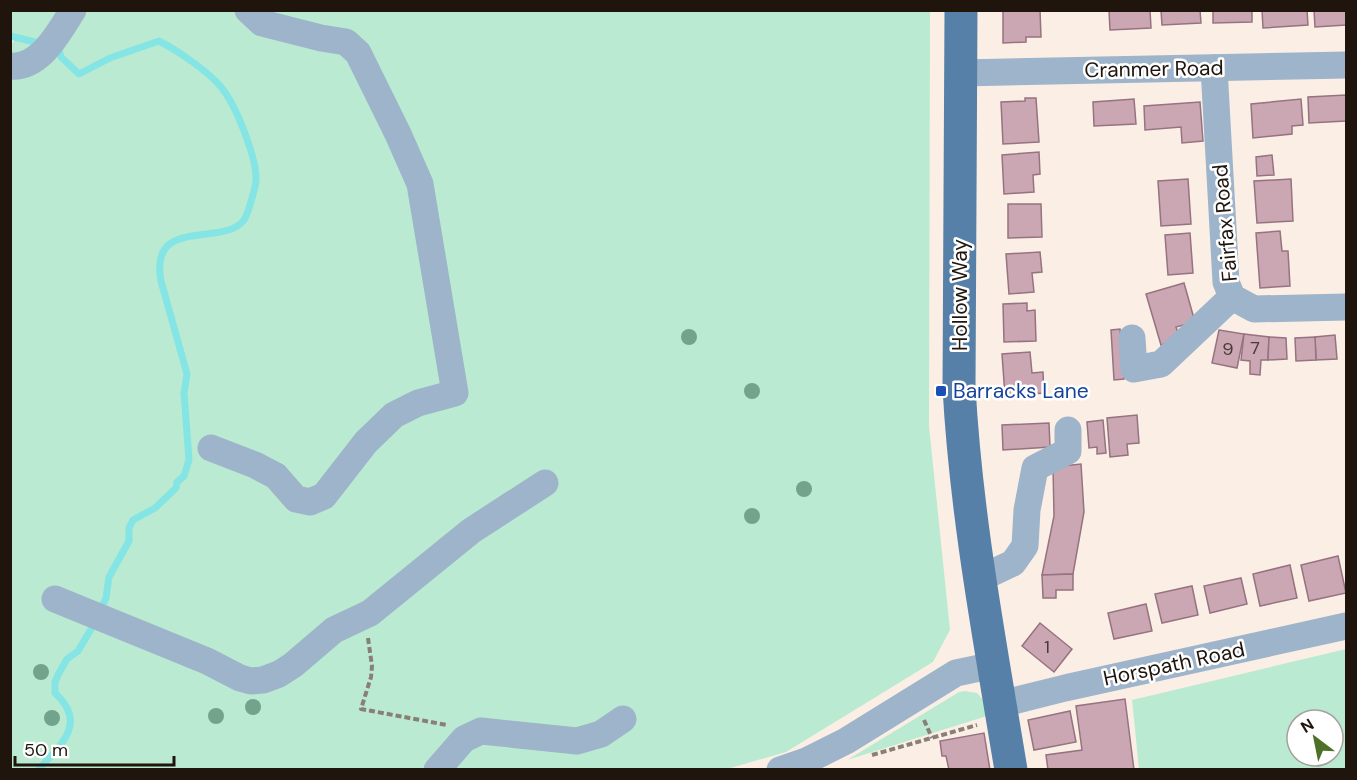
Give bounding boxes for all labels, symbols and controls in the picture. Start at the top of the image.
street label: Cranmer Road [1084,54,1224,84]
street label: Fairfax Road [1206,163,1244,283]
street label: Hollow Way [946,239,974,351]
house number: 7 [1250,336,1260,360]
house number: 9 [1222,337,1234,361]
place label: Barracks Lane [953,377,1089,405]
marker: Barracks Lane [934,384,948,398]
house number: 1 [1044,635,1050,659]
street label: Horspath Road [1101,635,1247,693]
north arrow [1285,708,1345,768]
text: N [1297,714,1318,738]
scale bar [15,729,174,767]
text: 50 m [24,738,68,762]

